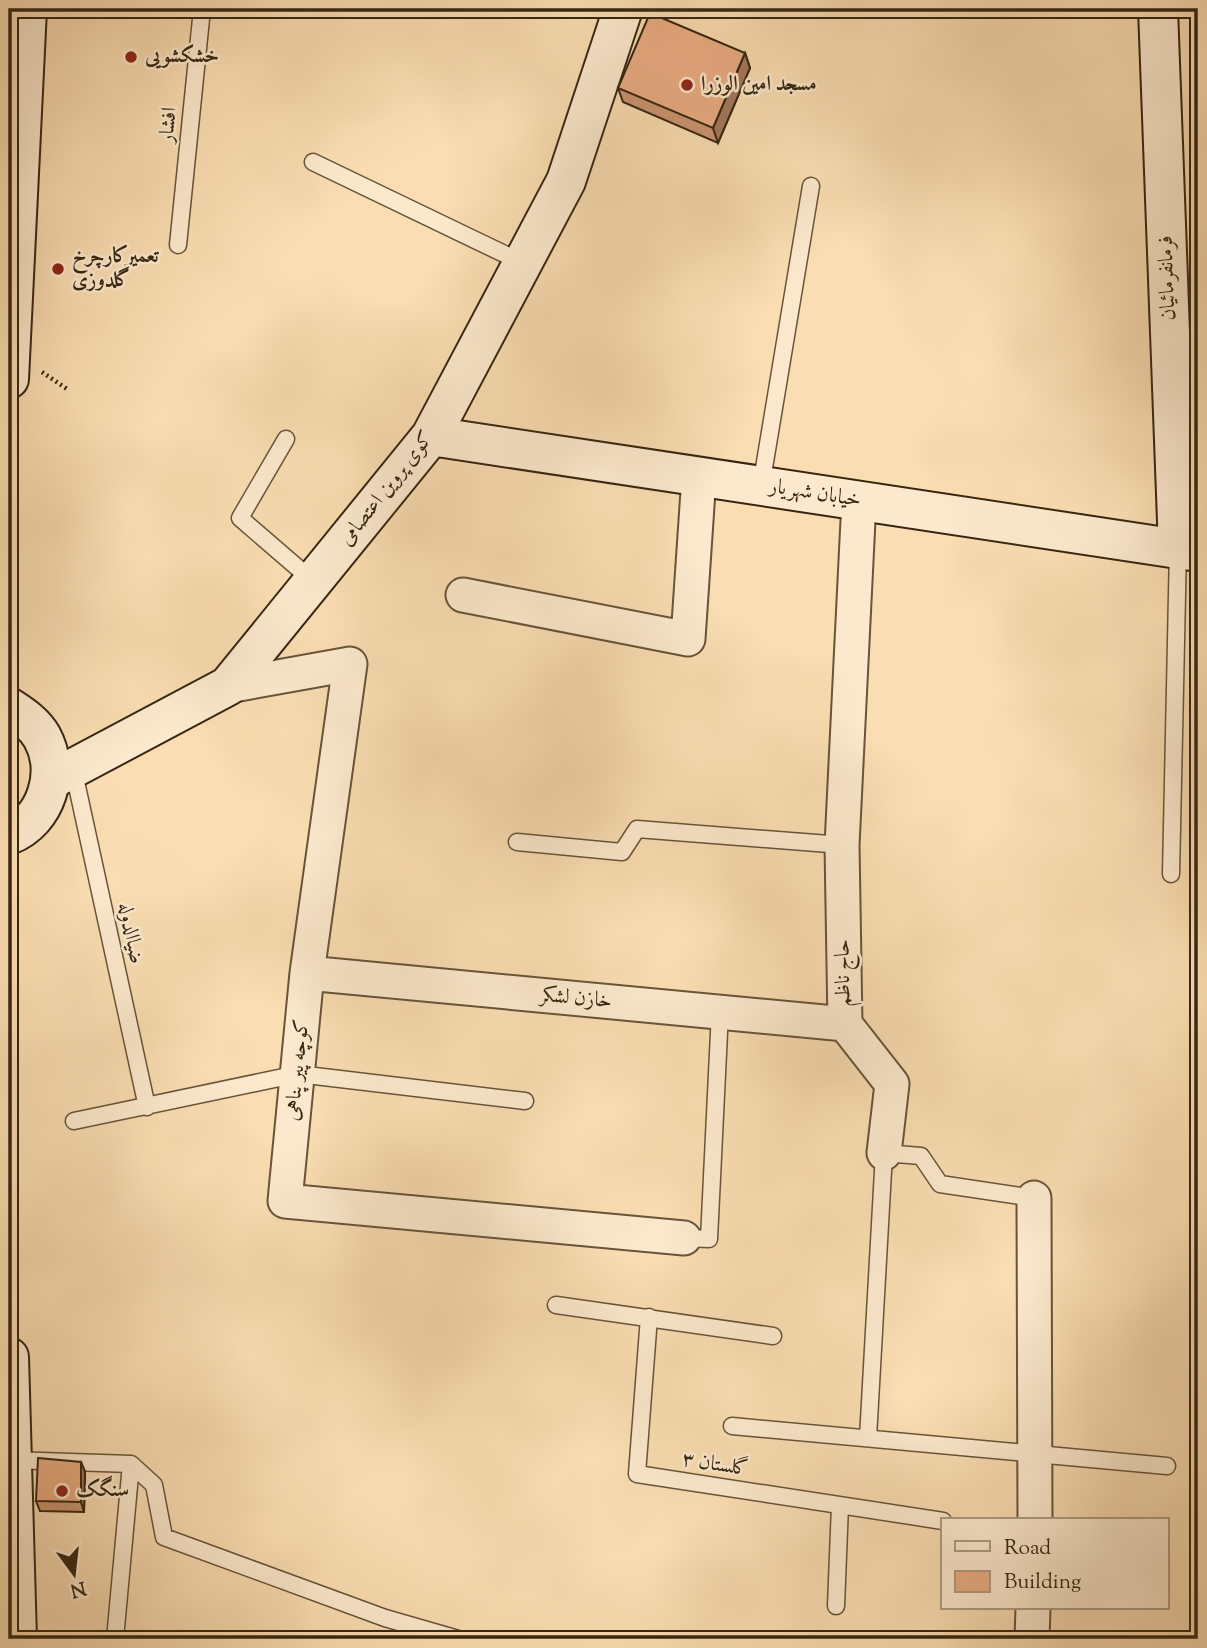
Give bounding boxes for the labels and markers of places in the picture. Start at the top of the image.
place label: خشکشویی [144,42,219,72]
marker: خشکشویی [123,49,139,65]
place label: مسجد امین الوزرا [701,70,817,100]
marker: مسجد امین الوزرا [679,77,695,93]
place label: تعمیرکارچرخ گلدوزی [72,242,160,296]
marker: تعمیرکارچرخ گلدوزی [50,261,66,277]
place label: سنگک [76,1475,129,1506]
marker: سنگک [54,1483,70,1499]

